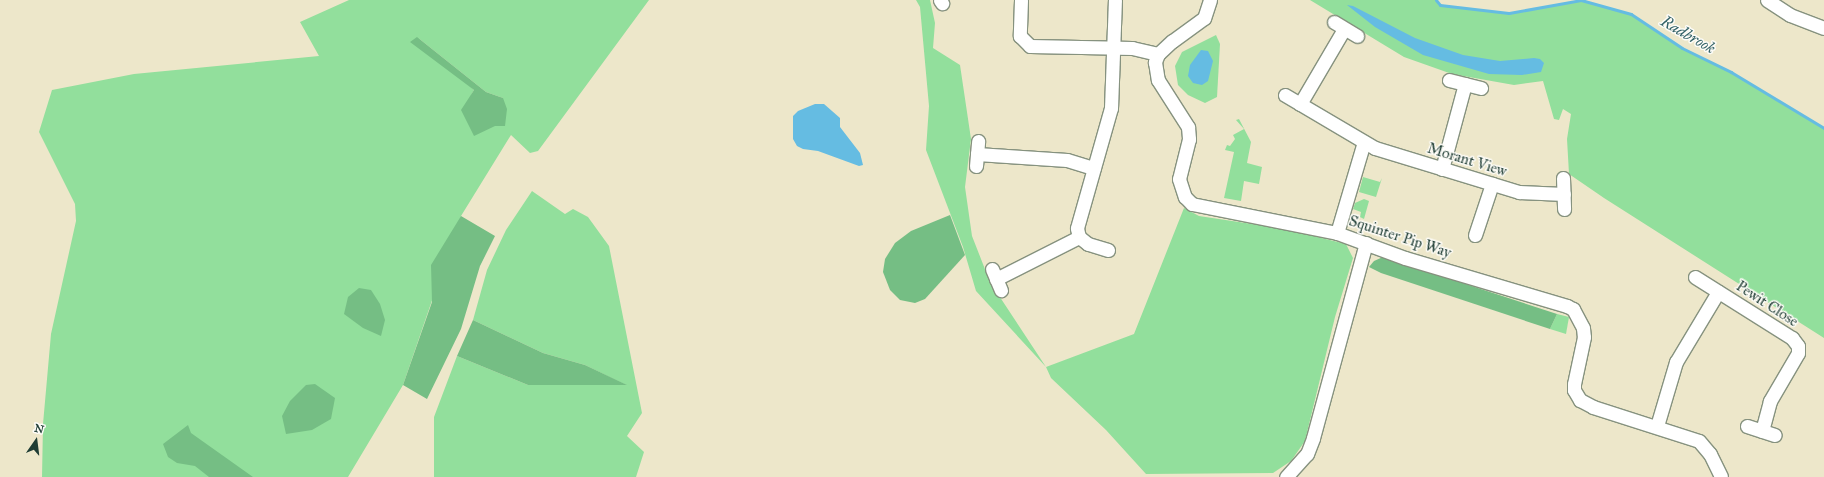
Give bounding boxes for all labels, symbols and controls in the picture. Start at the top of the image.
water label: Radbrook [1657,12,1719,58]
street label: Morant View [1425,139,1509,181]
street label: Squinter Pip Way [1347,212,1453,262]
street label: Pewit Close [1733,277,1801,331]
north arrow [16,421,56,461]
text: N [33,421,45,436]

